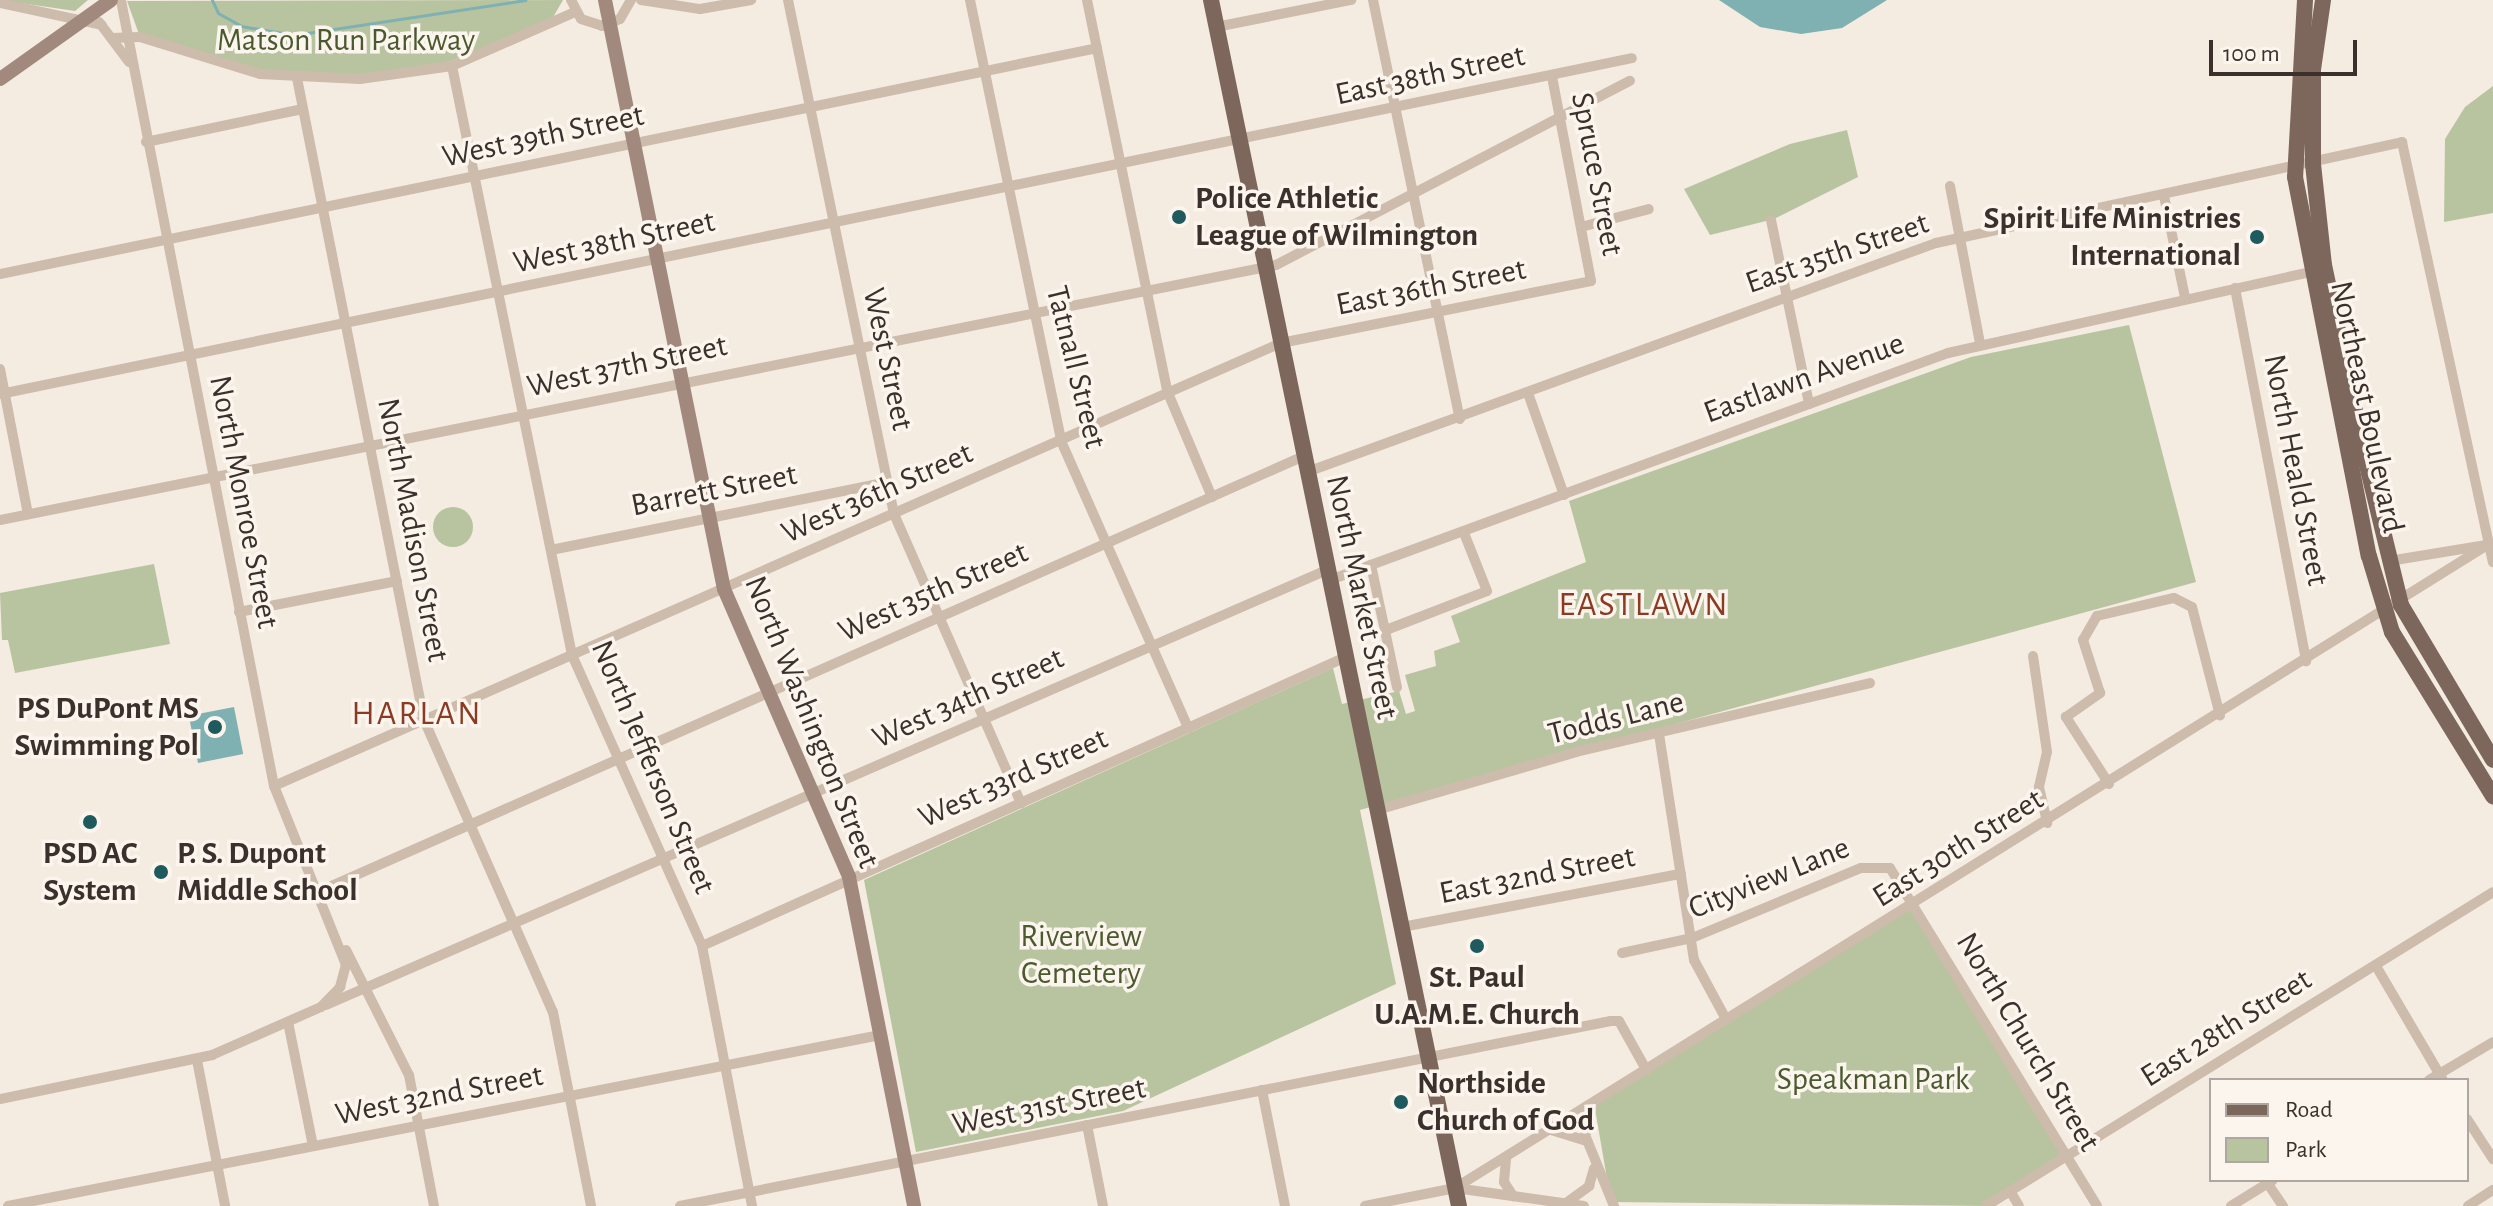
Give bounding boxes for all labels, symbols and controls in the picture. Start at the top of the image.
park label: Matson Run Parkway [217,21,475,59]
scale bar [2213,24,2361,74]
street label: East 38th Street [1332,36,1528,114]
text: 100 m [2223,42,2280,66]
street label: Spruce Street [1562,89,1632,259]
street label: West 39th Street [439,96,647,176]
place label: Police Athletic League of Wilmington [1195,180,1478,255]
place label: Spirit Life Ministries International [1984,200,2241,275]
street label: West 38th Street [510,202,718,282]
street label: East 35th Street [1740,204,1934,302]
marker: Police Athletic League of Wilmington [1170,208,1188,226]
marker: Spirit Life Ministries International [2248,228,2266,246]
street label: East 36th Street [1333,250,1529,324]
street label: Northeast Boulevard [2322,278,2412,536]
street label: Tatnall Street [1037,282,1115,452]
street label: West Street [854,284,922,434]
street label: Eastlawn Avenue [1699,324,1909,432]
street label: West 37th Street [524,326,730,406]
street label: North Heald Street [2255,351,2337,589]
street label: North Monroe Street [201,372,287,632]
street label: North Madison Street [369,395,457,665]
street label: West 36th Street [776,434,978,552]
street label: Barrett Street [628,455,800,525]
street label: North Market Street [1317,471,1407,723]
street label: West 35th Street [832,533,1034,651]
street label: North Washington Street [736,570,888,874]
district label: EASTLAWN [1559,586,1729,626]
street label: North Jefferson Street [582,635,724,899]
street label: West 34th Street [866,639,1070,757]
street label: Todds Lane [1544,683,1688,753]
place label: PS DuPont MS Swimming Pol [15,690,199,765]
district label: HARLAN [352,695,482,735]
marker: PS DuPont MS Swimming Pol [206,718,224,736]
street label: West 33rd Street [912,719,1114,837]
street label: East 30th Street [1865,780,2051,916]
marker: PSD AC System [81,813,99,831]
street label: Cityview Lane [1683,828,1855,928]
place label: PSD AC System [43,835,137,910]
place label: P. S. Dupont Middle School [177,835,358,910]
street label: East 32nd Street [1436,837,1638,913]
marker: P. S. Dupont Middle School [152,863,170,881]
park label: Riverview Cemetery [1020,918,1142,993]
street label: North Church Street [1948,926,2108,1158]
marker: St. Paul U.A.M.E. Church [1468,937,1486,955]
place label: St. Paul U.A.M.E. Church [1374,959,1580,1034]
street label: East 28th Street [2134,960,2318,1096]
street label: West 32nd Street [332,1056,546,1134]
park label: Speakman Park [1777,1060,1969,1098]
place label: Northside Church of God [1417,1065,1594,1140]
street label: West 31st Street [949,1068,1149,1144]
legend [2209,1078,2469,1182]
marker: Northside Church of God [1392,1093,1410,1111]
text: Road [2285,1098,2333,1122]
text: Park [2285,1138,2326,1162]

